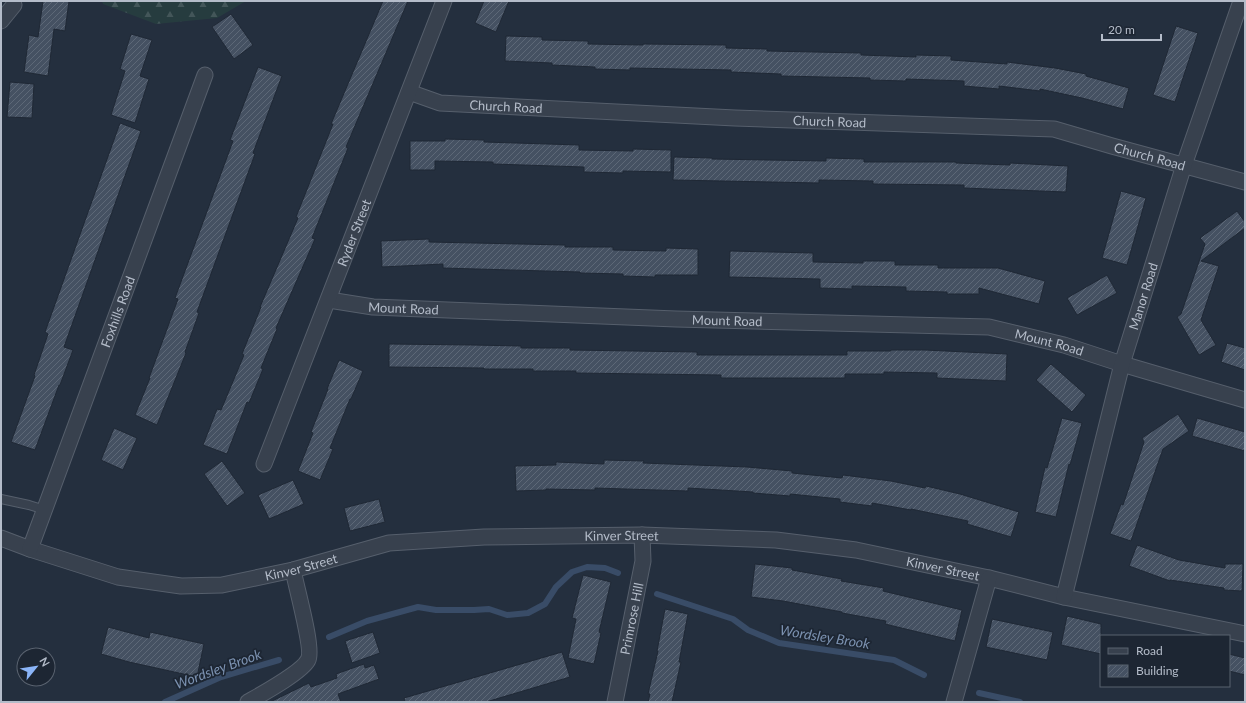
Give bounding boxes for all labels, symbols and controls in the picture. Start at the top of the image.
scale bar [1102,16,1161,42]
text: 20 m [1108,22,1135,37]
street label: Church Road [469,97,543,116]
street label: Church Road [793,112,867,131]
street label: Church Road [1112,139,1187,174]
street label: Ryder Street [334,197,374,269]
street label: Manor Road [1125,261,1161,332]
street label: Foxhills Road [97,274,138,349]
street label: Mount Road [368,299,439,318]
street label: Mount Road [692,311,763,329]
street label: Mount Road [1013,325,1086,359]
street label: Kinver Street [584,527,659,544]
street label: Kinver Street [263,550,339,584]
street label: Kinver Street [905,553,981,584]
street label: Primrose Hill [617,581,647,656]
water label: Wordsley Brook [779,621,872,652]
legend [1100,635,1230,687]
text: Road [1136,643,1163,658]
water label: Wordsley Brook [172,645,264,692]
north arrow [16,647,56,687]
text: N [37,655,53,669]
text: Building [1136,663,1179,678]

